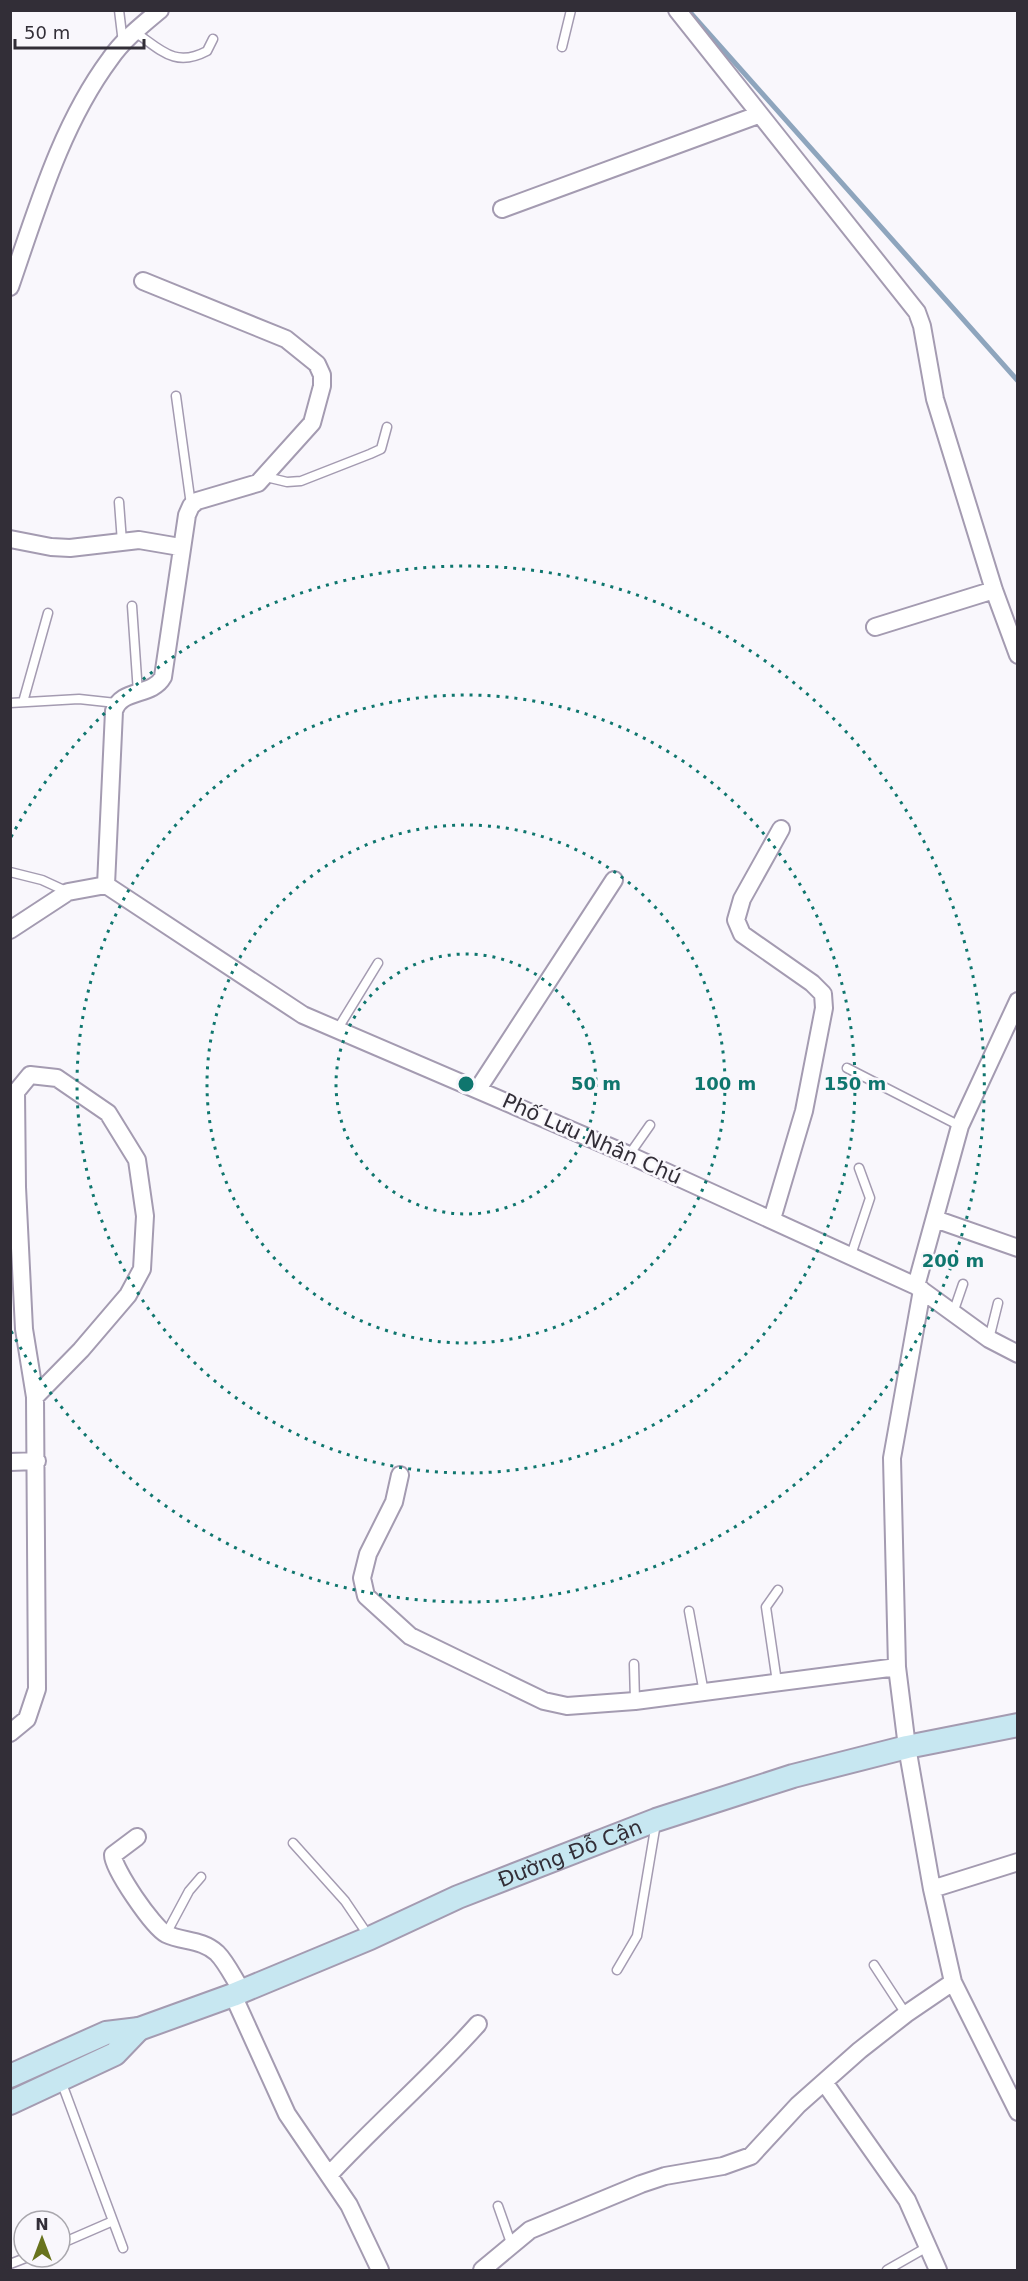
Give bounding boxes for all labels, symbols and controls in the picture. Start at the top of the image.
scale bar [15,12,144,50]
text: 50 m [24,22,70,43]
text: 50 m [571,1073,621,1094]
text: 100 m [694,1073,756,1094]
text: 150 m [824,1073,886,1094]
centre of rings [456,1074,476,1094]
street label: Phố Lưu Nhân Chú [499,1089,685,1189]
text: 200 m [922,1250,984,1271]
street label: Đường Đỗ Cận [495,1815,645,1892]
north arrow [12,2209,72,2269]
text: N [35,2215,49,2234]

